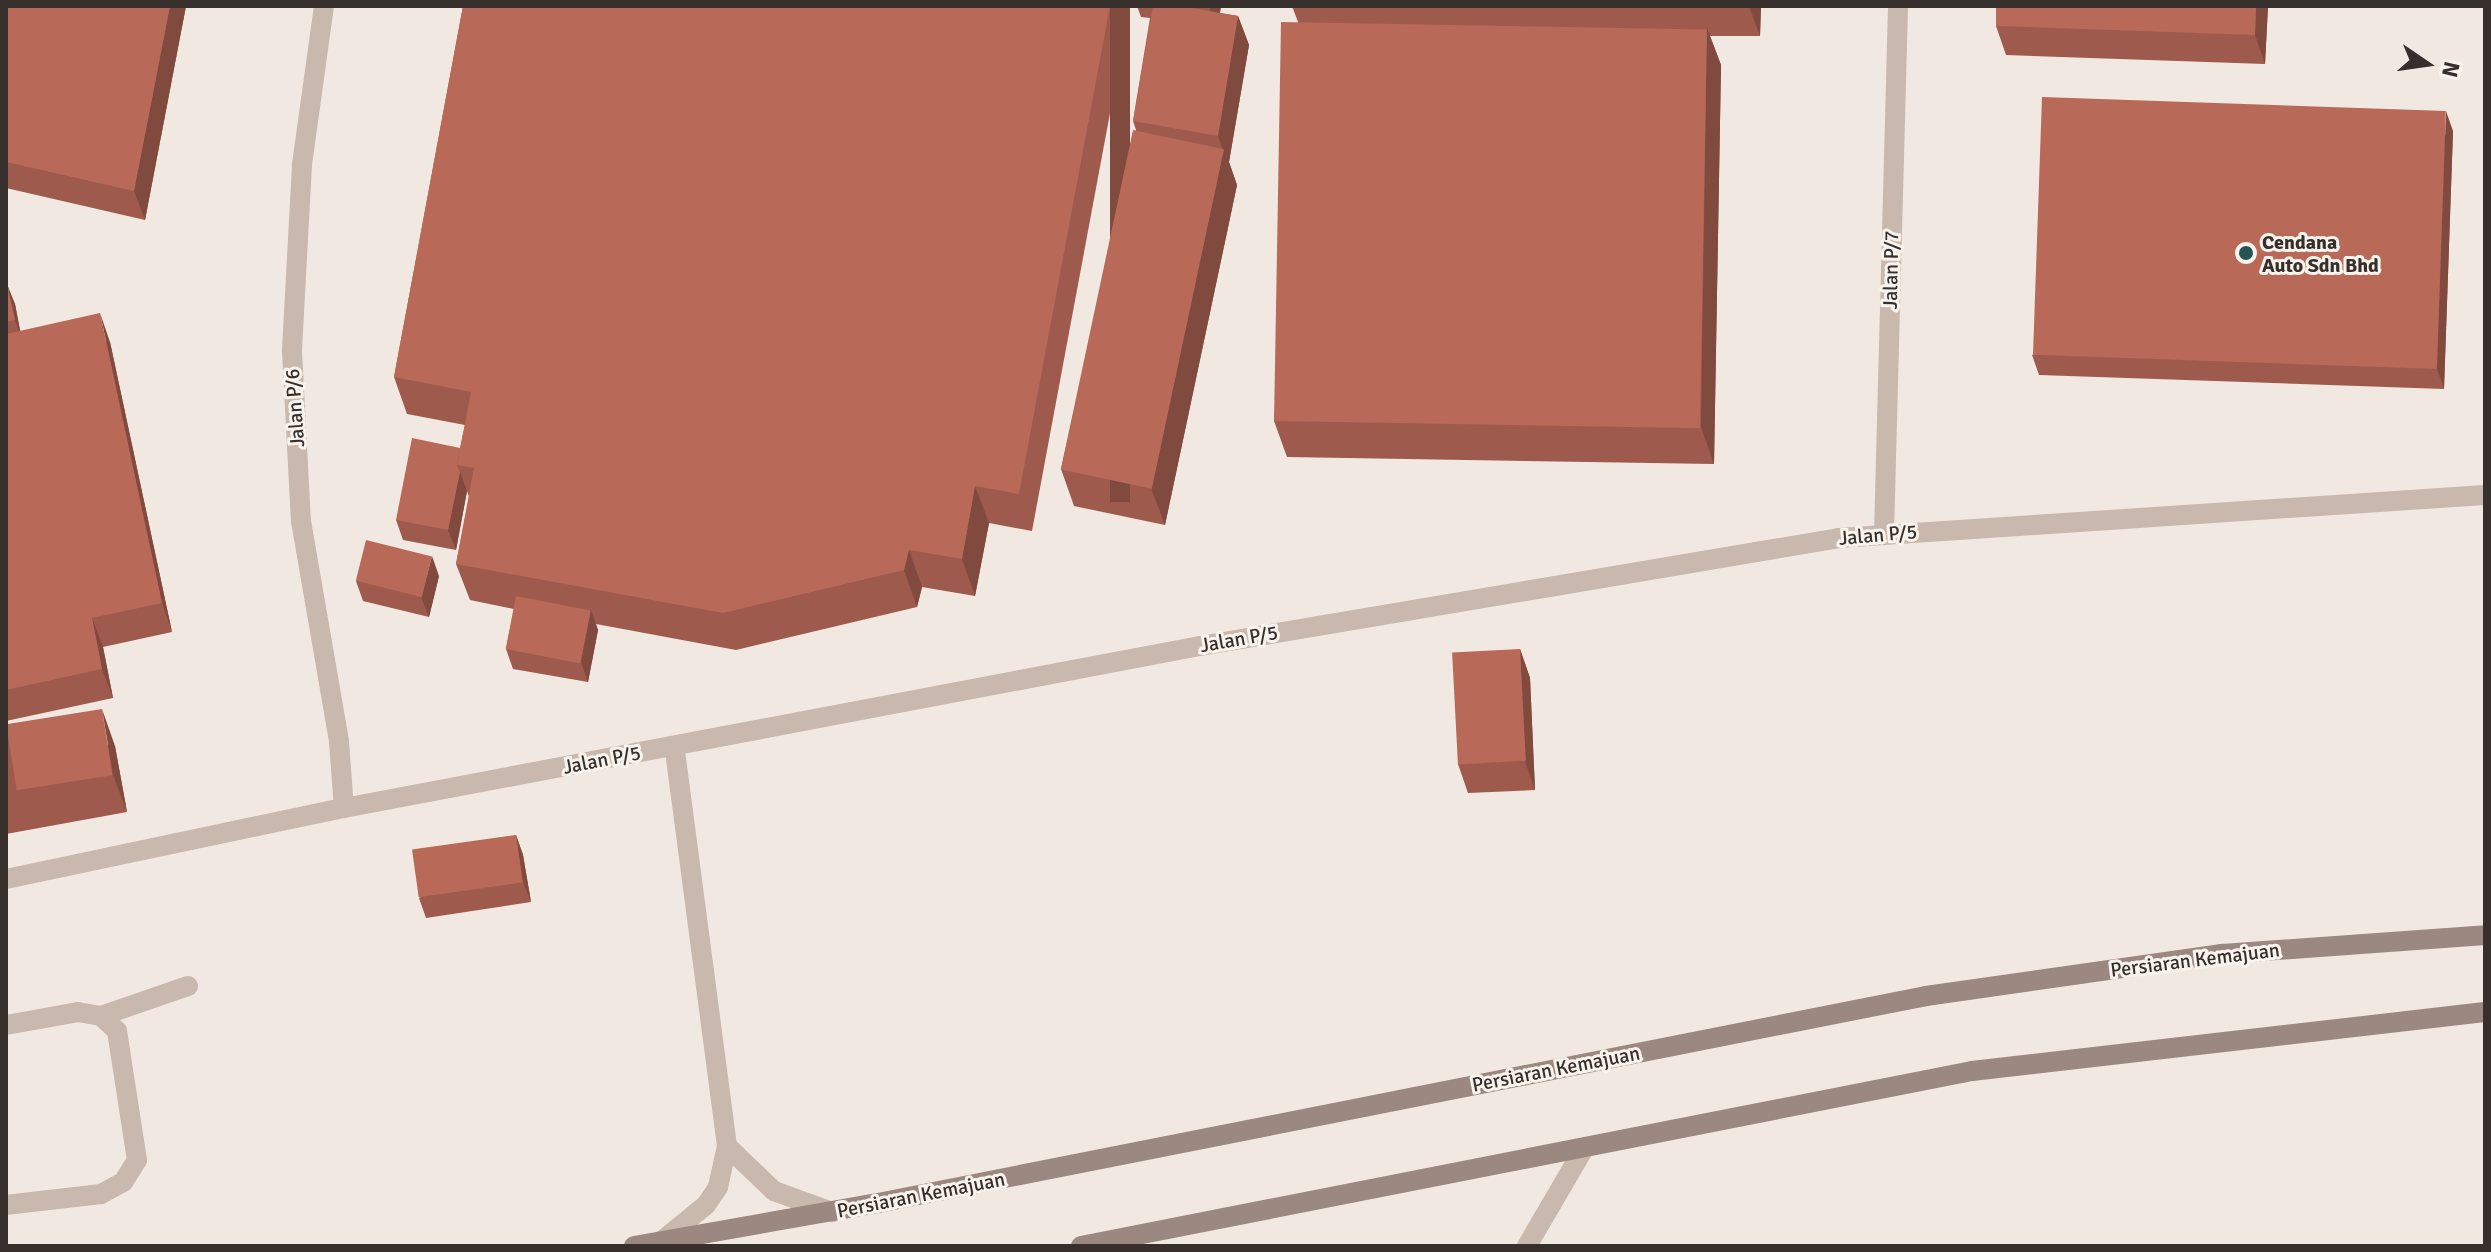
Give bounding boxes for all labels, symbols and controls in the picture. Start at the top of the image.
north arrow [2387,24,2467,104]
text: N [2436,59,2466,80]
street label: Jalan P/7 [1878,230,1904,310]
place label: Cendana Auto Sdn Bhd [2262,230,2379,277]
marker: Cendana Auto Sdn Bhd [2237,244,2255,262]
street label: Jalan P/6 [280,368,310,448]
street label: Jalan P/5 [1838,520,1918,550]
street label: Jalan P/5 [1198,620,1280,658]
street label: Jalan P/5 [561,741,643,779]
street label: Persiaran Kemajuan [2109,938,2281,982]
street label: Persiaran Kemajuan [1470,1041,1642,1097]
street label: Persiaran Kemajuan [835,1167,1007,1223]

